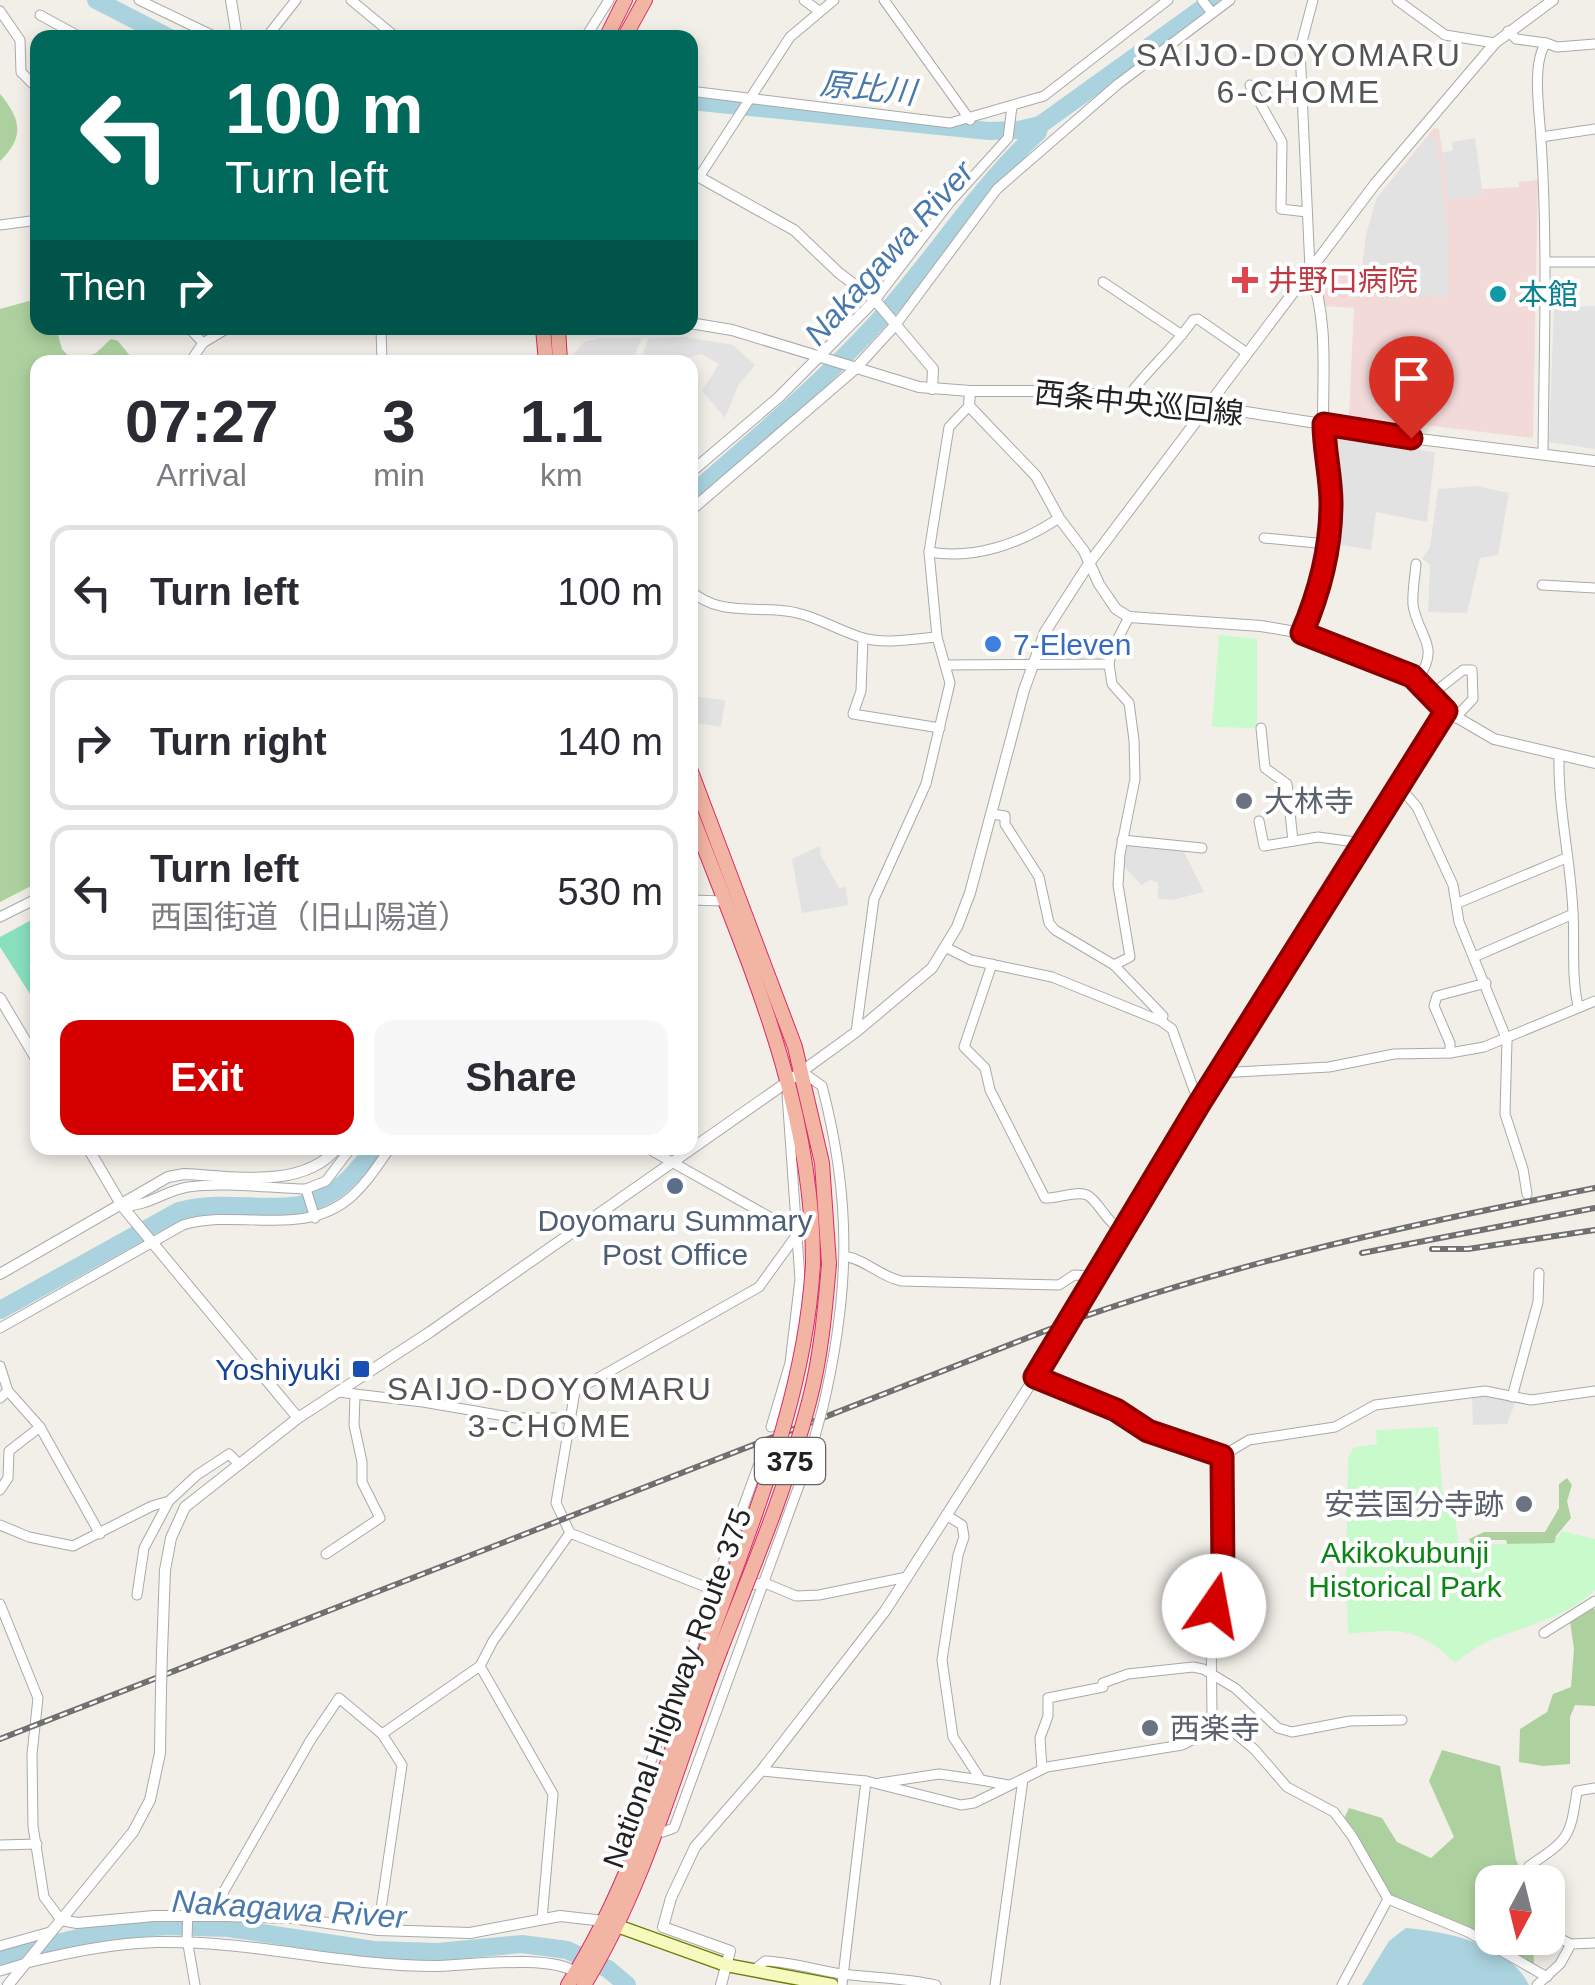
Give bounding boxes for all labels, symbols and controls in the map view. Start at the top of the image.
district label: SAIJO-DOYOMARU 6-CHOME [1136,37,1462,110]
water label: 原比川 [818,65,921,111]
icon: left [60,70,190,200]
text: 100 m [225,70,423,148]
text: Turn left [225,152,388,203]
water label: Nakagawa River [797,153,982,352]
icon: right [167,260,222,315]
place label: 井野口病院 [1268,264,1418,297]
text: Then [60,266,147,308]
marker: 井野口病院 [1232,267,1258,293]
place label: 本館 [1518,278,1578,311]
marker: 本館 [1487,283,1509,305]
pin [1369,336,1454,439]
icon: arrive [1384,351,1439,406]
street label: 西条中央巡回線 [1033,376,1245,430]
text: 07:27 [125,388,278,455]
text: 3 [382,388,416,455]
text: 1.1 [520,388,603,455]
text: Arrival [156,457,247,493]
text: min [373,457,425,493]
text: km [540,457,583,493]
icon: left [65,565,120,620]
text: Turn left [150,571,299,613]
text: 100 m [557,571,663,613]
place label: 7-Eleven [1013,628,1131,661]
marker: 7-Eleven [982,633,1004,655]
icon: right [65,715,120,770]
text: Turn right [150,721,327,763]
text: 140 m [557,721,663,763]
place label: 大林寺 [1264,785,1354,818]
marker: 大林寺 [1233,790,1255,812]
text: Turn left [150,848,299,890]
icon: left [65,865,120,920]
text: 530 m [557,871,663,913]
text: 西国街道（旧山陽道） [150,899,470,935]
button: Exit [60,1020,354,1135]
button: Share [374,1020,668,1135]
marker: Doyomaru Summary Post Office [664,1175,686,1197]
place label: Doyomaru Summary Post Office [537,1204,813,1271]
place label: Yoshiyuki [215,1353,341,1386]
marker: Yoshiyuki [350,1358,372,1380]
district label: SAIJO-DOYOMARU 3-CHOME [387,1371,713,1444]
road number: 375 [755,1438,825,1484]
place label: 安芸国分寺跡 [1324,1488,1504,1521]
marker: 安芸国分寺跡 [1513,1493,1535,1515]
street label: National Highway Route 375 [596,1504,758,1872]
park label: Akikokubunji Historical Park [1308,1536,1503,1603]
position arrow [1162,1554,1266,1658]
place label: 西楽寺 [1170,1712,1260,1745]
marker: 西楽寺 [1139,1717,1161,1739]
north arrow [1475,1865,1565,1955]
map controls [1475,1865,1565,1955]
water label: Nakagawa River [171,1883,409,1935]

